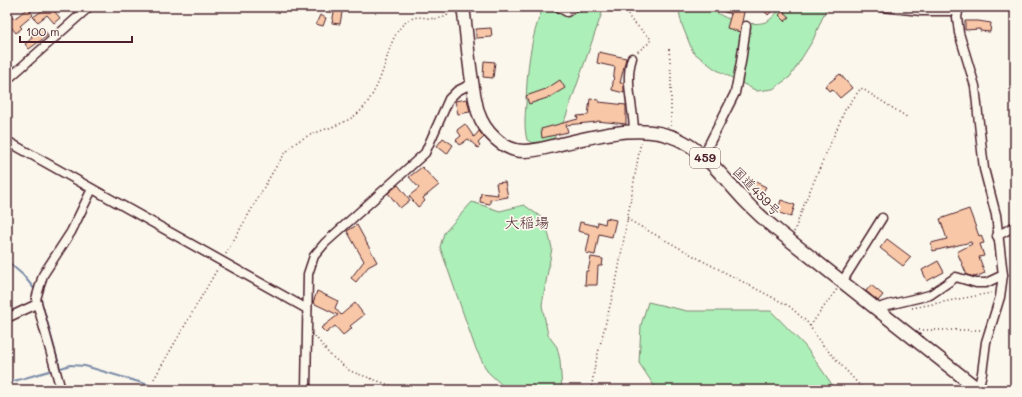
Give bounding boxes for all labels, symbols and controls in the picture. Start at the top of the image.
scale bar [20,18,132,44]
text: 100 m [26,23,60,39]
road number: 459 [690,148,720,168]
street label: 国道459号 [730,162,785,219]
district label: 大稲場 [504,212,550,232]

